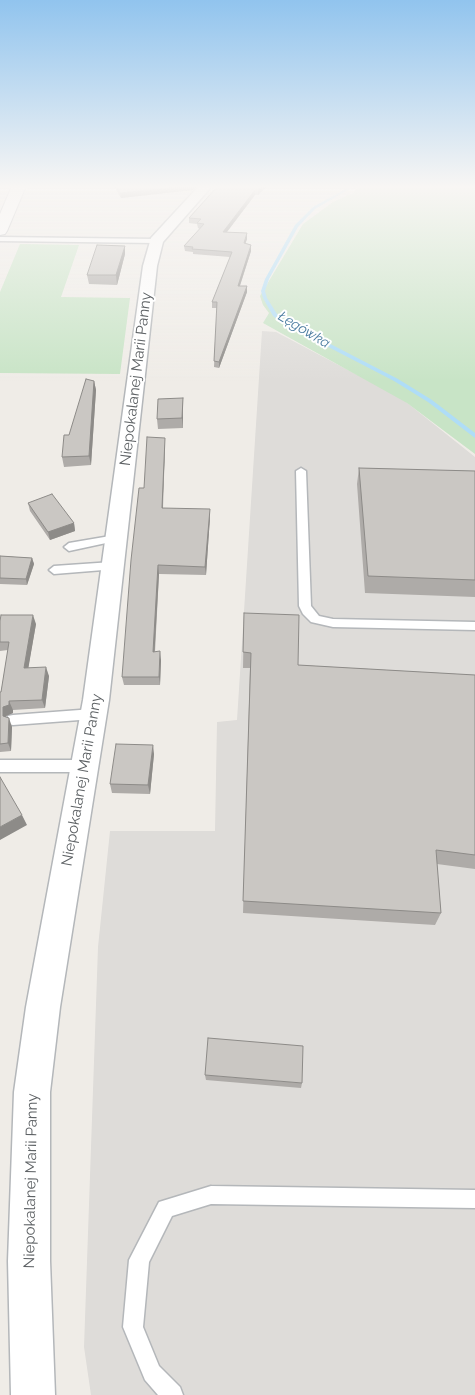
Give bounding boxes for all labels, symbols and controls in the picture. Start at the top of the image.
street label: Niepokalanej Marii Panny [116,291,156,467]
water label: Łęgówka [275,308,333,352]
street label: Niepokalanej Marii Panny [58,692,106,868]
street label: Niepokalanej Marii Panny [20,1094,42,1268]

